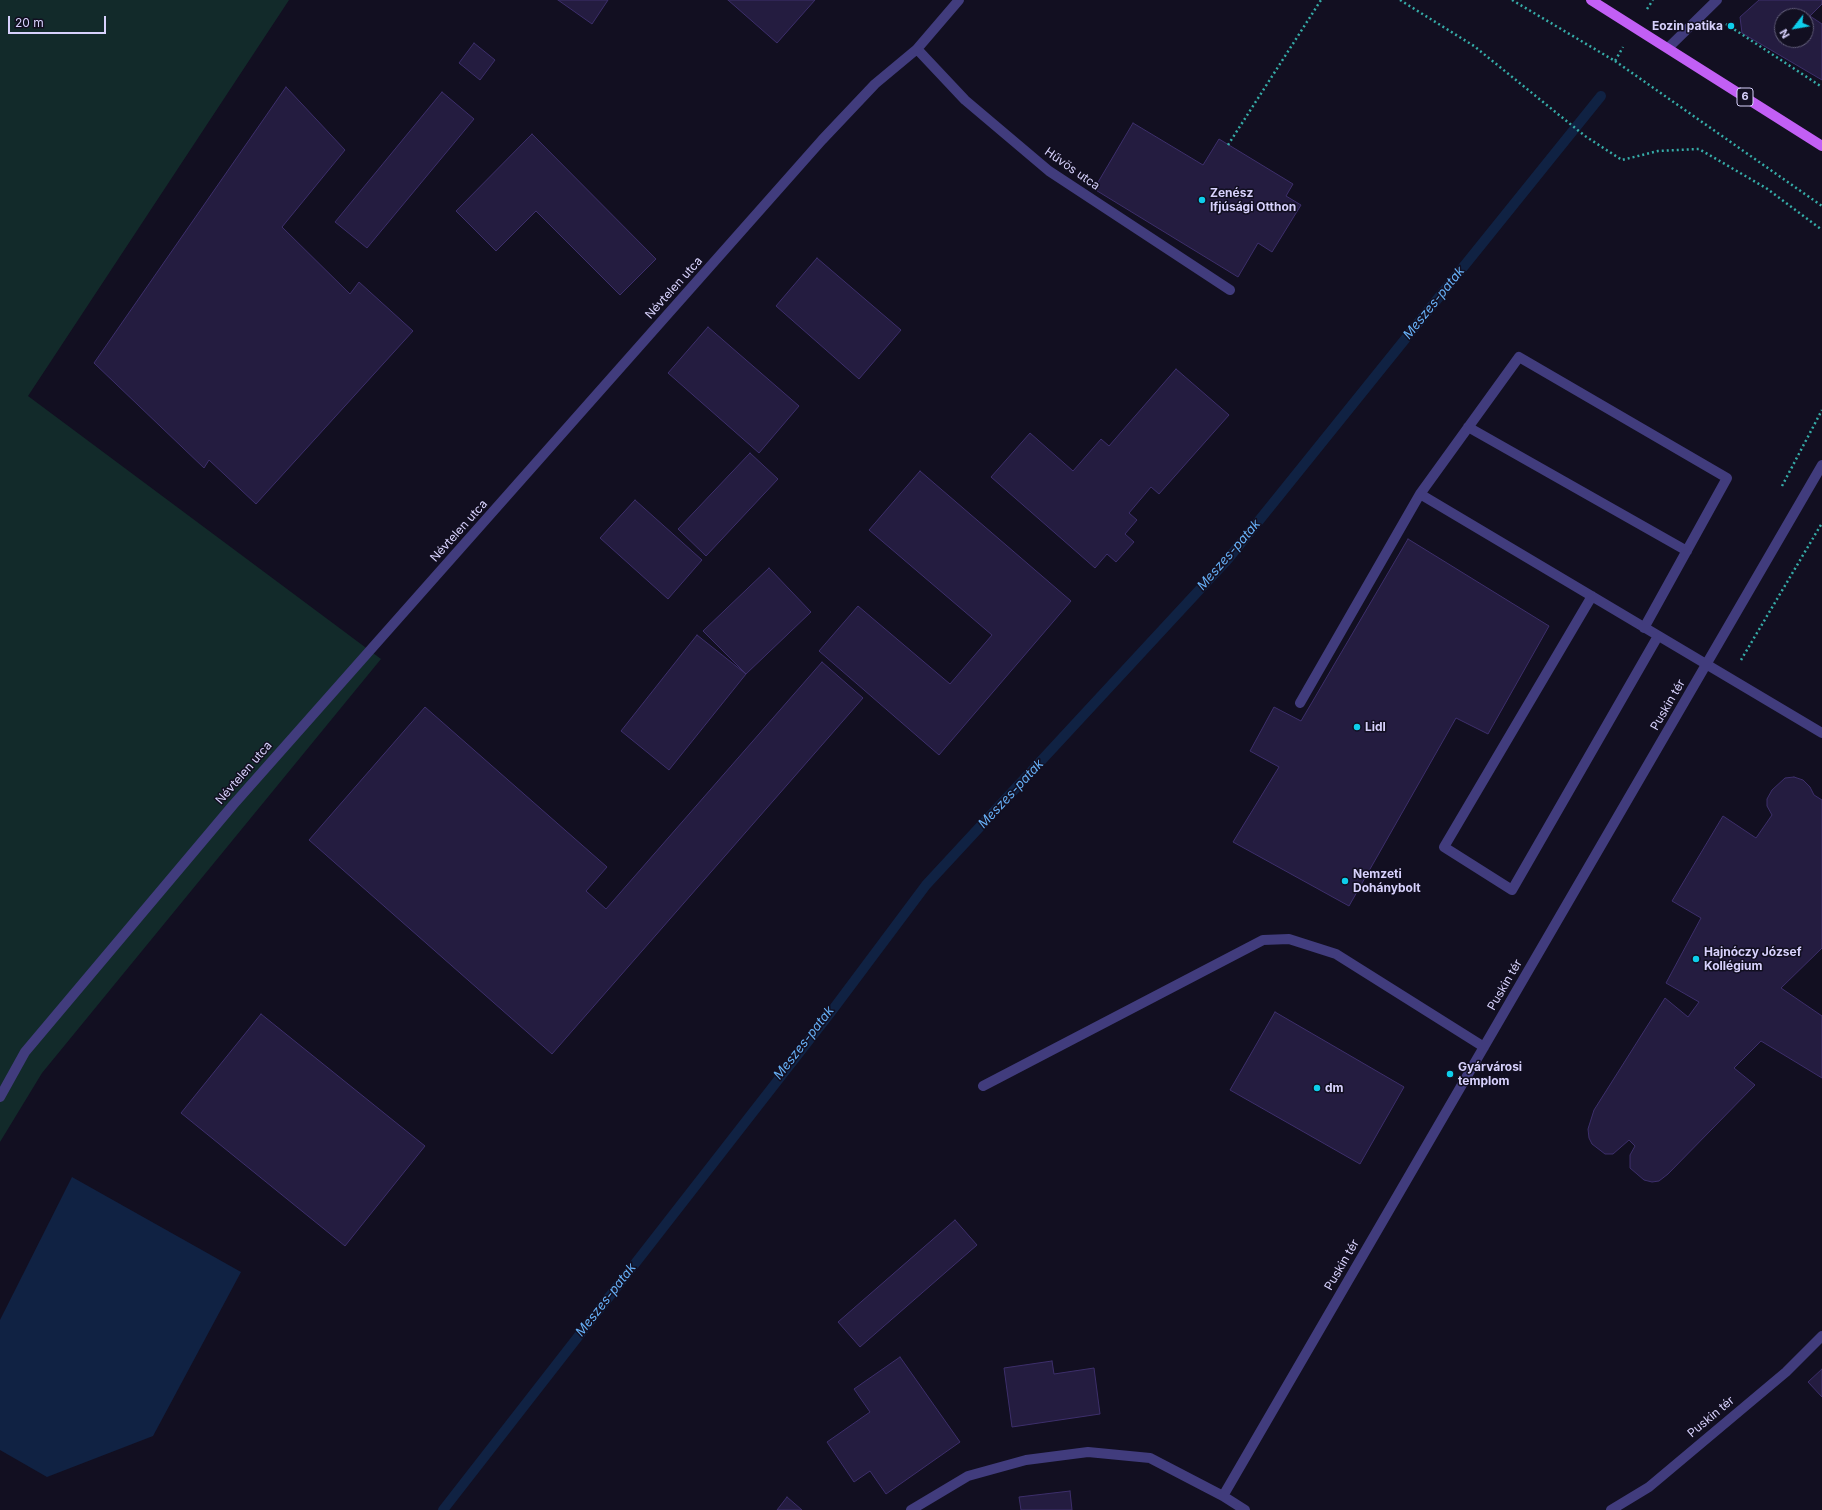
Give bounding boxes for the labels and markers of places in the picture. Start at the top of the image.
place label: Eozin patika [1652,19,1723,33]
marker: Eozin patika [1726,21,1736,31]
place label: Zenész Ifjúsági Otthon [1210,186,1296,214]
marker: Zenész Ifjúsági Otthon [1197,195,1207,205]
place label: Lidl [1365,720,1386,734]
marker: Lidl [1352,722,1362,732]
place label: Nemzeti Dohánybolt [1353,867,1421,895]
marker: Nemzeti Dohánybolt [1340,876,1350,886]
place label: Hajnóczy József Kollégium [1704,945,1801,973]
marker: Hajnóczy József Kollégium [1691,954,1701,964]
place label: Gyárvárosi templom [1458,1060,1522,1088]
marker: Gyárvárosi templom [1445,1069,1455,1079]
place label: dm [1325,1081,1344,1095]
marker: dm [1312,1083,1322,1093]

